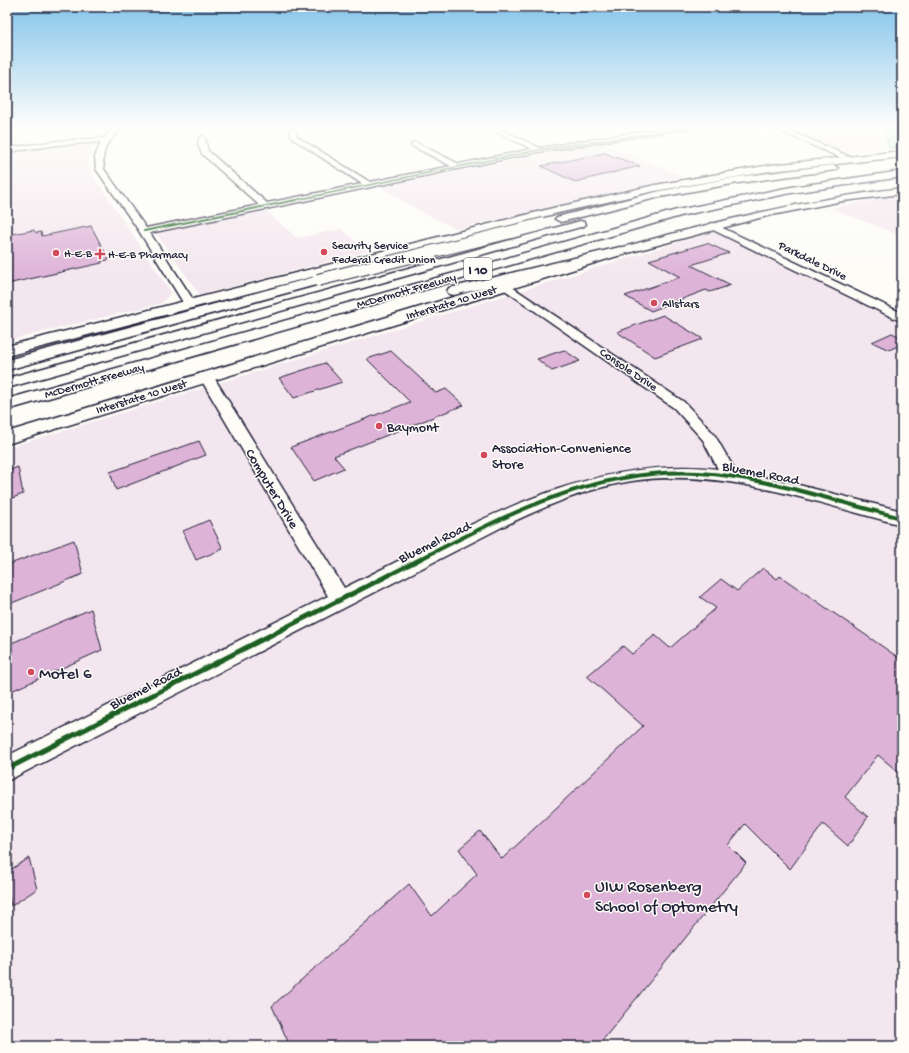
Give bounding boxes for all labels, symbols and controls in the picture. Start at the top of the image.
street label: Parkdale Drive [775,239,849,285]
place label: Security Service Federal Credit Union [331,240,436,268]
marker: Security Service Federal Credit Union [319,247,329,257]
marker: H-E-B [51,248,61,258]
place label: H-E-B [64,248,93,262]
marker: H-E-B Pharmacy [95,249,105,259]
place label: H-E-B Pharmacy [108,249,188,263]
road number: I 10 [464,258,492,280]
street label: McDermott Freeway [355,271,458,313]
street label: Interstate 10 West [405,283,500,324]
marker: Allstars [649,298,659,308]
place label: Allstars [662,298,700,312]
street label: Console Drive [596,346,660,396]
street label: McDermott Freeway [43,361,146,403]
street label: Interstate 10 West [95,377,190,418]
place label: Baymont [386,420,440,437]
marker: Baymont [374,421,384,431]
place label: Association-Convenience Store [492,441,632,474]
street label: Computer Drive [240,446,302,533]
marker: Association-Convenience Store [479,450,489,460]
street label: Bluemel Road [720,458,802,491]
street label: Bluemel Road [395,518,476,568]
street label: Bluemel Road [107,663,186,715]
place label: Motel 6 [39,665,92,685]
marker: Motel 6 [26,667,36,677]
place label: UIW Rosenberg School of Optometry [595,878,738,918]
marker: UIW Rosenberg School of Optometry [582,890,592,900]

